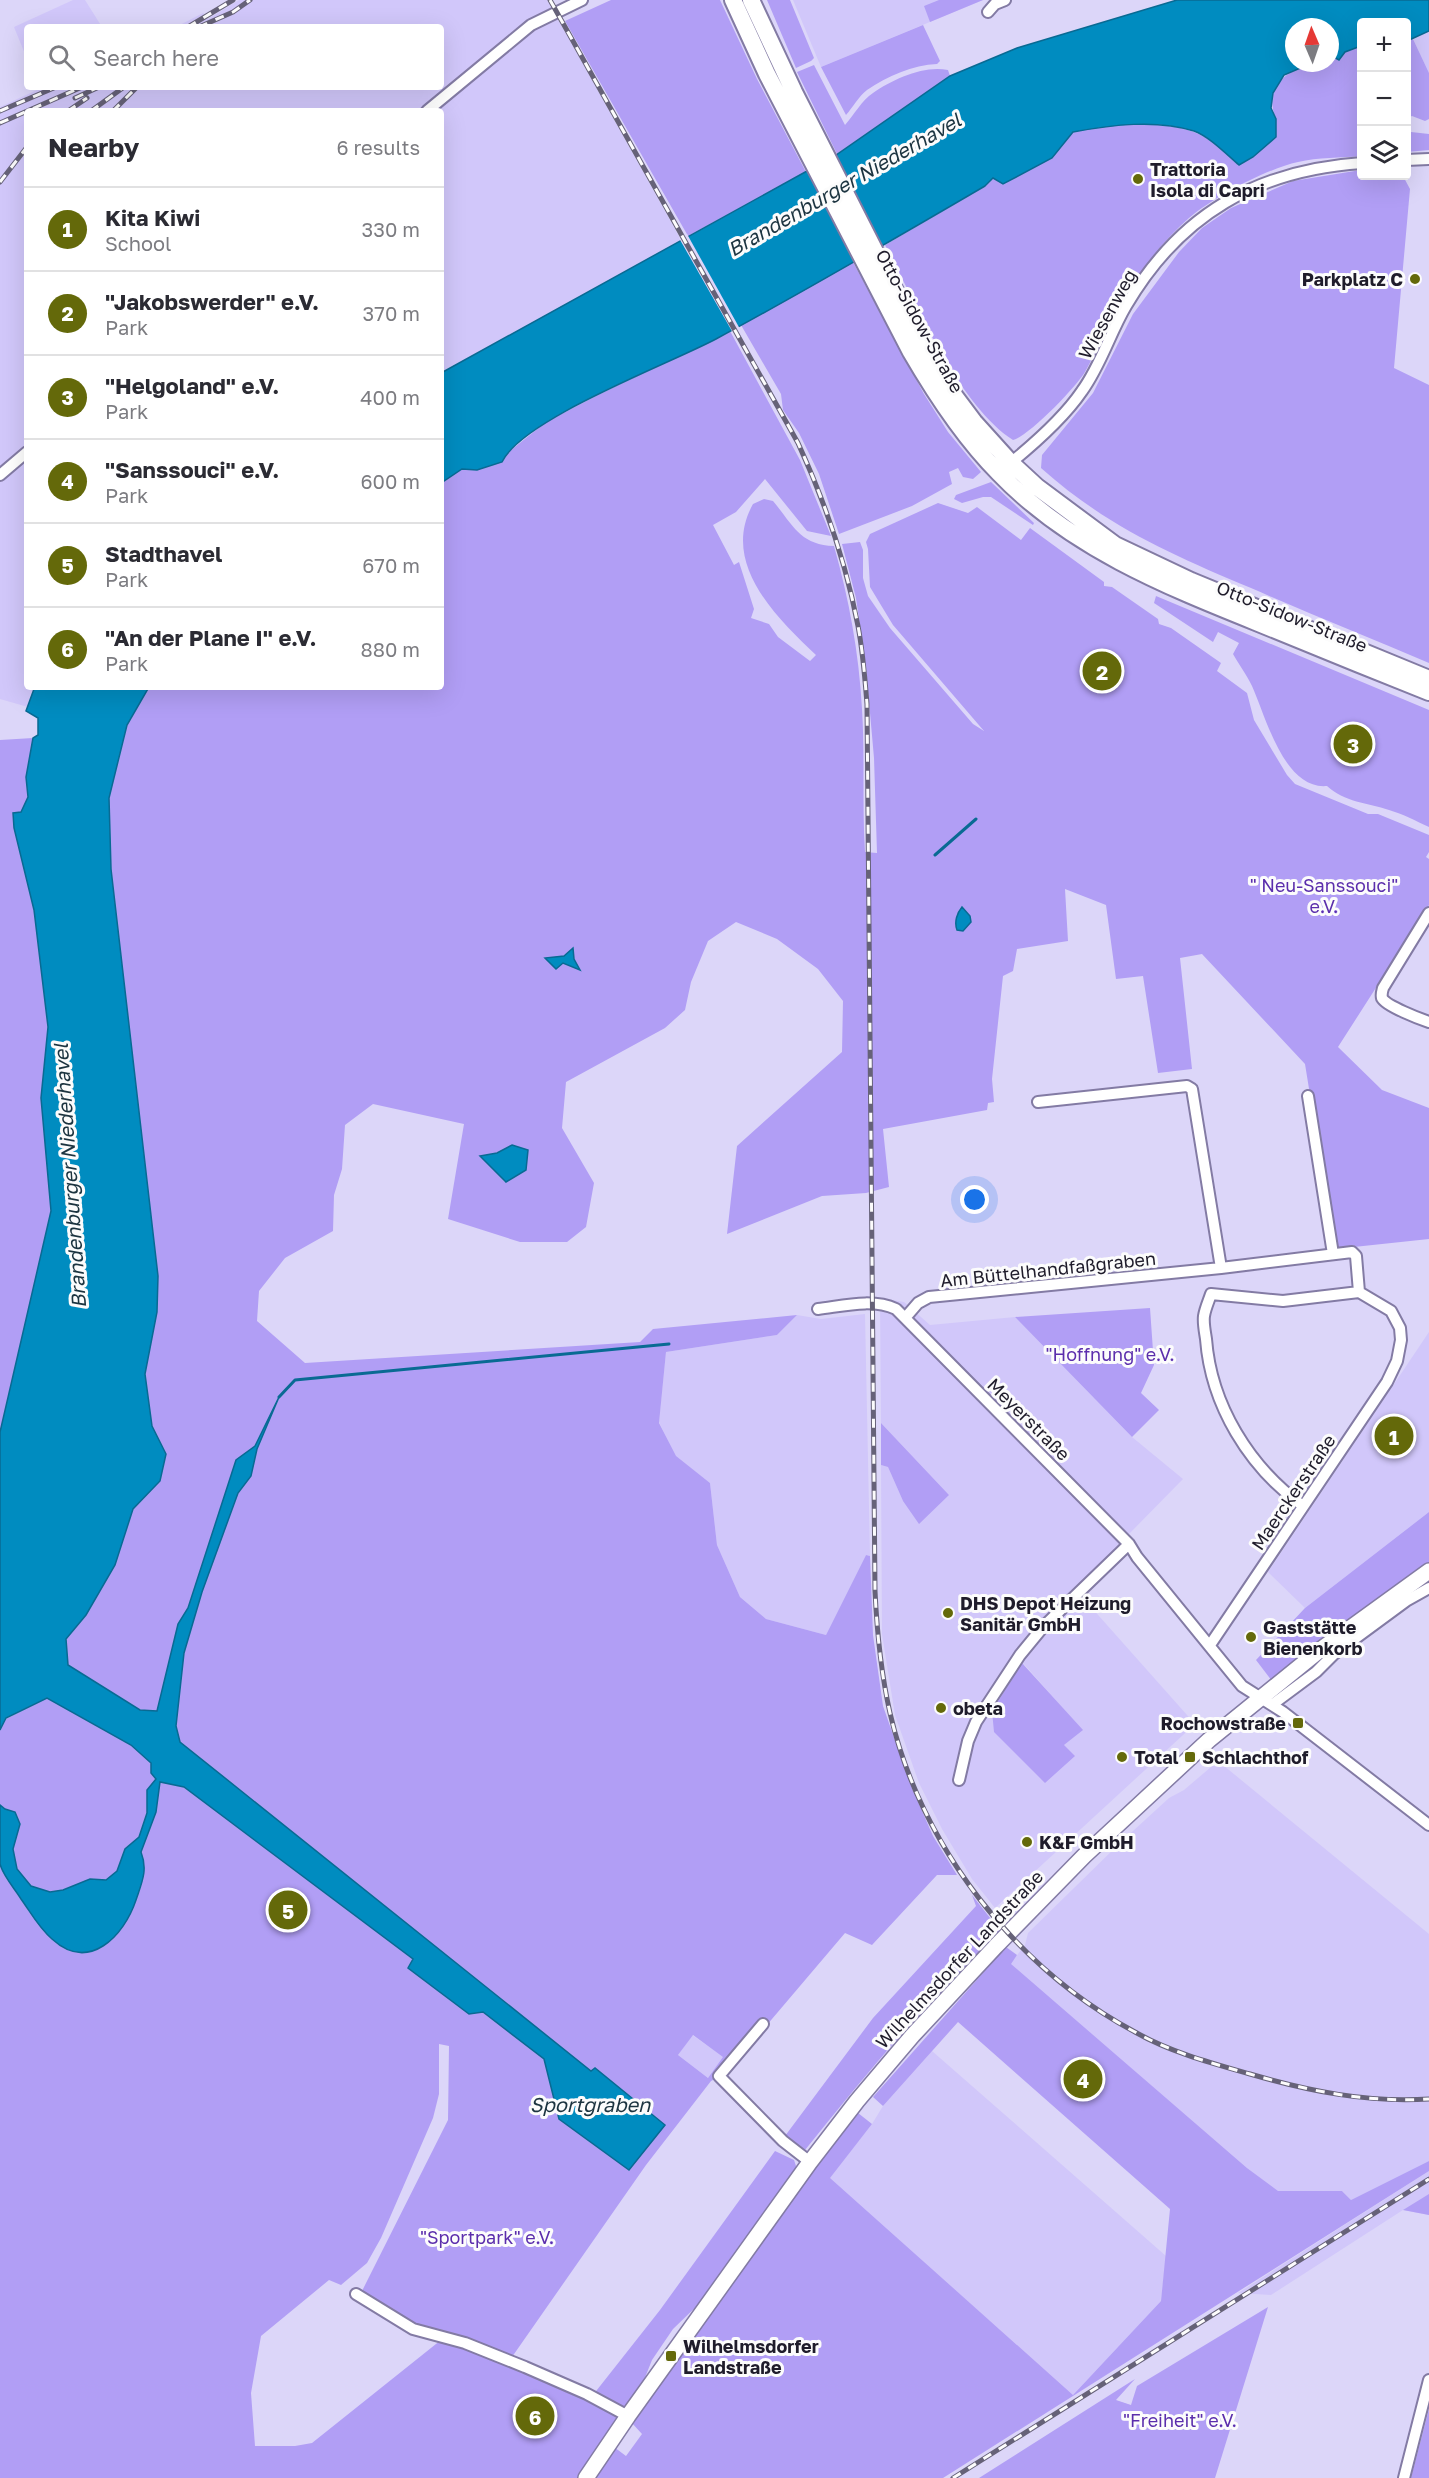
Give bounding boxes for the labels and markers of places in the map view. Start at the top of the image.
place label: Trattoria Isola di Capri [1150,158,1265,201]
marker: Trattoria Isola di Capri [1131,172,1145,186]
place label: Parkplatz C [1302,268,1403,290]
marker: Parkplatz C [1408,272,1422,286]
pin: 2 [1082,648,1122,694]
pin: 3 [1334,722,1372,766]
pin: 1 [1374,1414,1414,1458]
place label: DHS Depot Heizung Sanitär GmbH [960,1592,1131,1635]
marker: DHS Depot Heizung Sanitär GmbH [941,1606,955,1620]
place label: Gaststätte Bienenkorb [1263,1616,1363,1659]
marker: Gaststätte Bienenkorb [1244,1630,1258,1644]
place label: obeta [953,1697,1003,1719]
marker: obeta [934,1701,948,1715]
place label: Rochowstraße [1160,1712,1286,1734]
marker: Rochowstraße [1291,1716,1305,1730]
place label: Total [1134,1746,1179,1768]
place label: Schlachthof [1202,1746,1309,1768]
marker: Total [1115,1750,1129,1764]
marker: Schlachthof [1183,1750,1197,1764]
place label: K&F GmbH [1039,1831,1134,1853]
marker: K&F GmbH [1020,1835,1034,1849]
pin: 5 [268,1888,308,1932]
pin: 4 [1064,2056,1102,2102]
place label: Wilhelmsdorfer Landstraße [683,2335,819,2378]
marker: Wilhelmsdorfer Landstraße [664,2349,678,2363]
pin: 6 [516,2394,554,2438]

